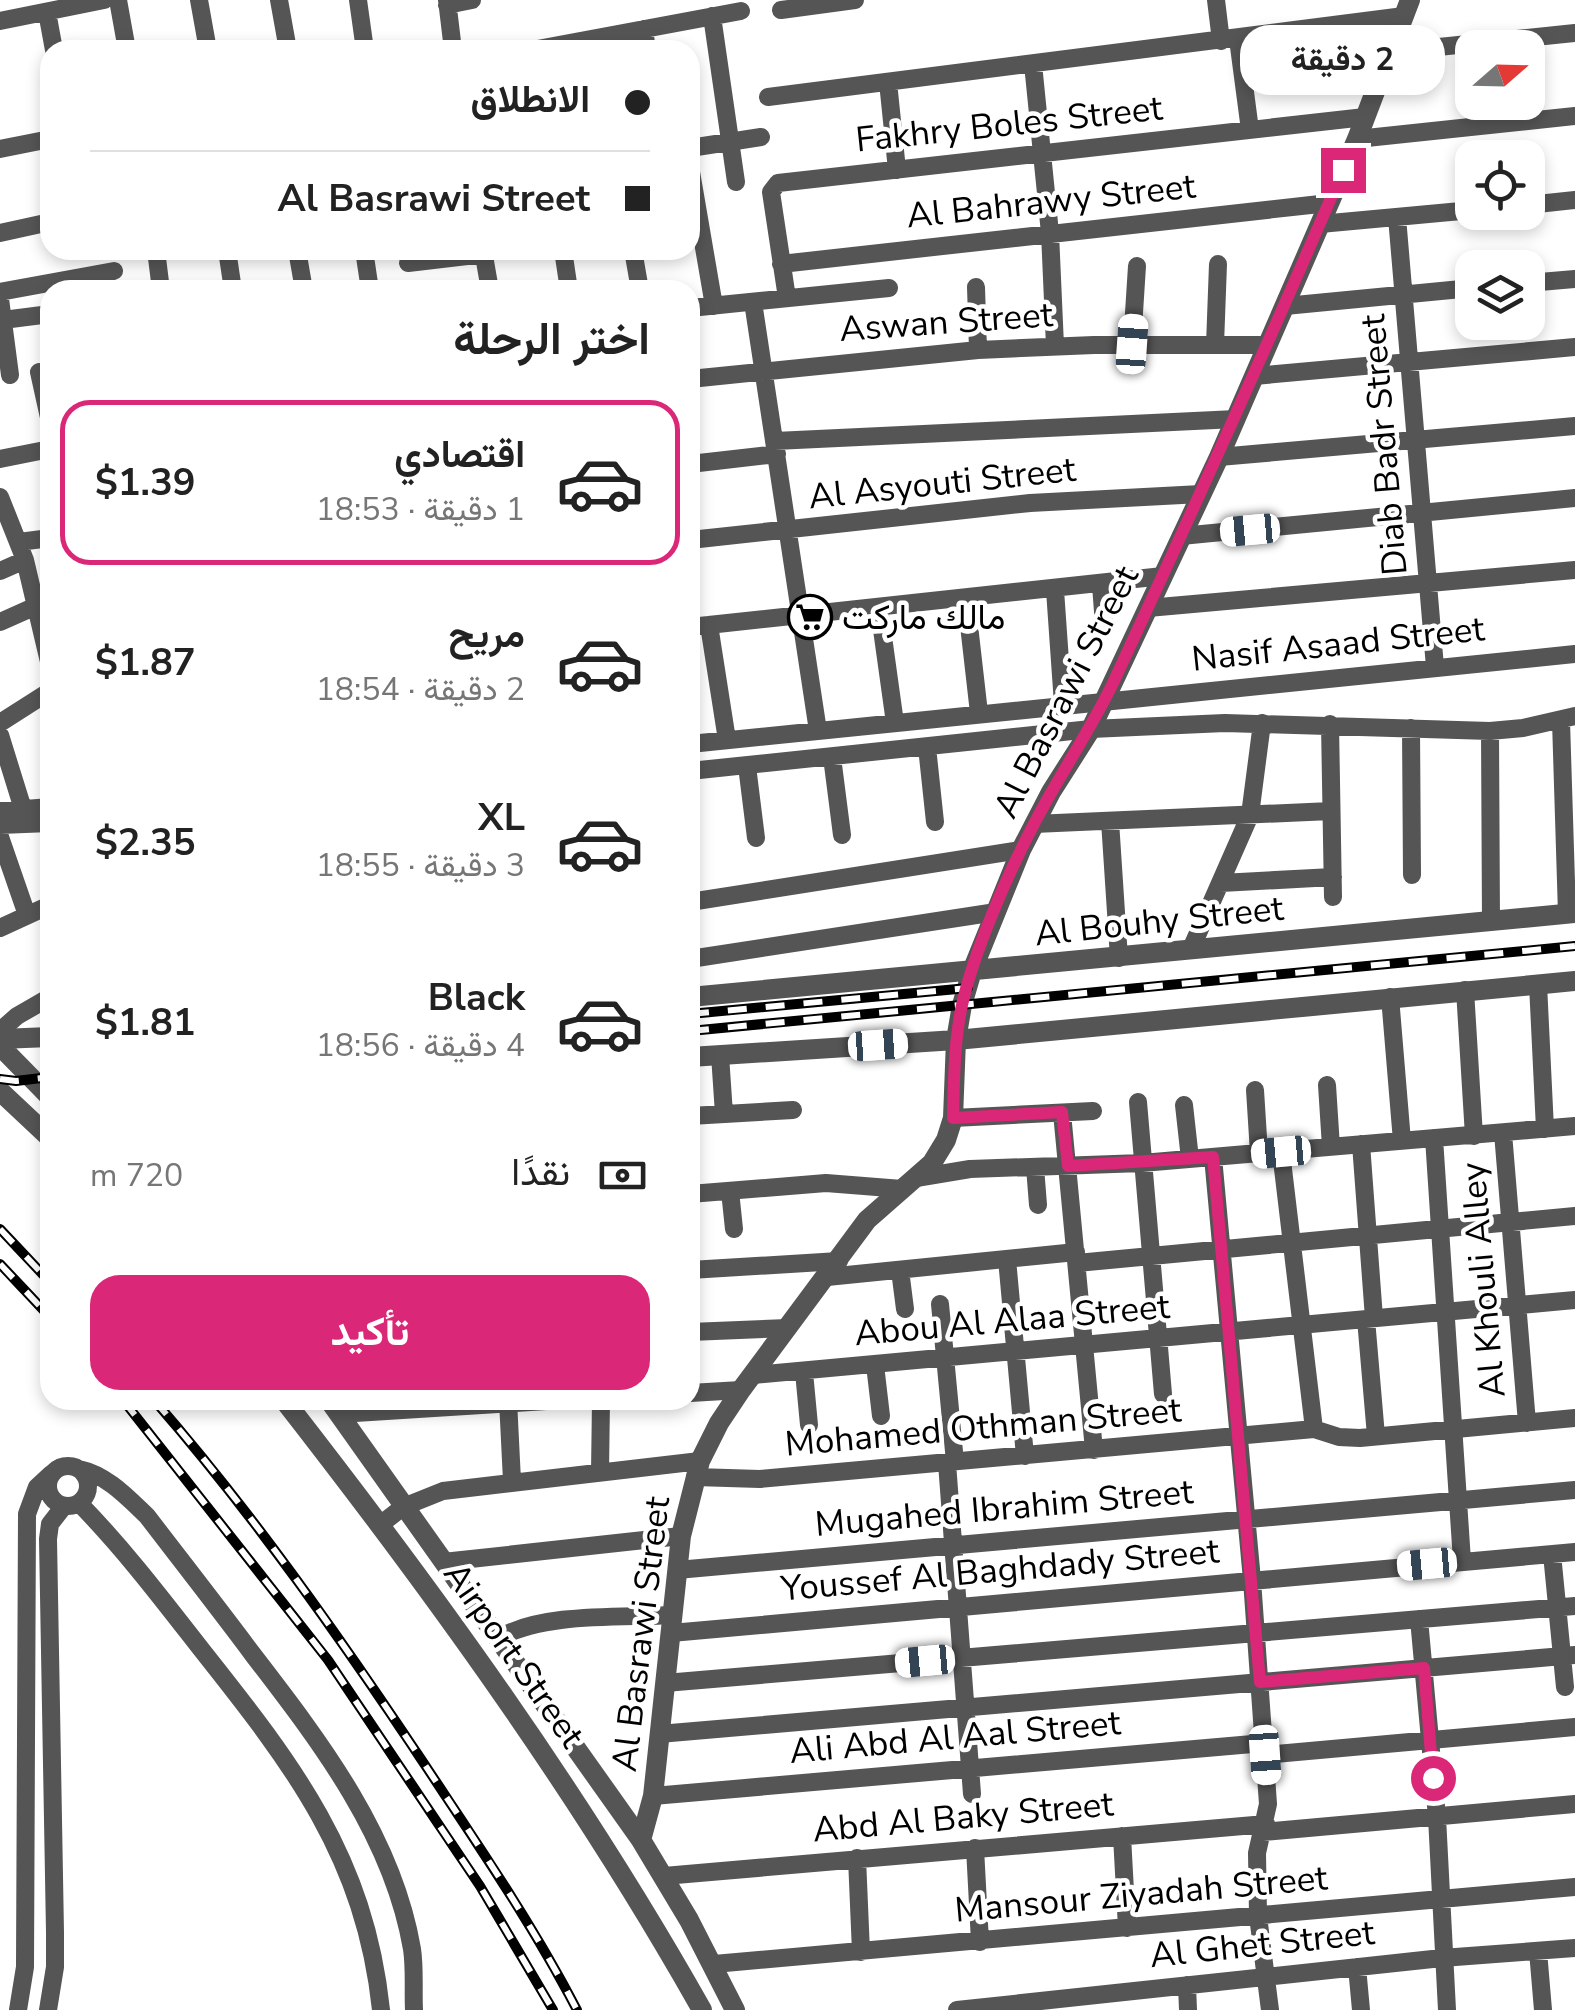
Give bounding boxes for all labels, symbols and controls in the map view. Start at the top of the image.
callout: 2 دقيقة [1240,25,1446,95]
north arrow [1455,30,1545,120]
map controls [1455,30,1545,340]
text: 2 دقيقة [1291,38,1394,81]
text: الانطلاق [471,74,590,125]
street label: Fakhry Boles Street [853,84,1165,163]
button: locate [1455,140,1545,230]
route end [1321,148,1366,193]
street label: Al Bahrawy Street [904,162,1199,240]
text: Al Basrawi Street [278,173,590,224]
button: layers [1455,250,1545,340]
street label: Aswan Street [838,291,1055,353]
text: اختر الرحلة [453,309,650,370]
street label: Diab Badr Street [1349,312,1419,577]
car [1115,313,1149,375]
text: اقتصادي [394,429,525,480]
icon: car [555,438,645,528]
street label: Al Asyouti Street [806,446,1079,520]
text: $1.39 [95,457,196,508]
text: 1 دقيقة · 18:53 [316,488,525,531]
car [1219,512,1281,548]
street label: Al Basrawi Street [982,557,1150,826]
supermarket icon: مالك ماركت [787,594,833,640]
place label: مالك ماركت [842,594,1005,641]
street label: Nasif Asaad Street [1189,605,1487,683]
text: مريح [449,609,525,660]
icon: car [555,618,645,708]
text: $1.87 [95,637,196,688]
text: 2 دقيقة · 18:54 [316,668,525,711]
text: XL [478,792,525,843]
icon: car [555,798,645,888]
text: $2.35 [95,817,196,868]
text: 3 دقيقة · 18:55 [316,844,525,887]
street label: Al Bouhy Street [1032,884,1286,957]
text: Black [428,972,525,1023]
icon: car [555,978,645,1068]
text: $1.81 [95,997,196,1048]
text: 4 دقيقة · 18:56 [316,1024,525,1067]
car [847,1028,909,1062]
car [1250,1134,1312,1170]
text: نقدًا [511,1147,570,1198]
icon: cash [595,1148,650,1203]
text: 720 m [90,1154,183,1197]
street label: Al Khouli Alley [1449,1161,1517,1399]
button: تأكيد [90,1275,650,1390]
street label: Abou Al Alaa Street [852,1283,1172,1357]
street label: Mohamed Othman Street [783,1386,1184,1468]
street label: Mugahed Ibrahim Street [813,1468,1196,1548]
street label: Al Basrawi Street [601,1493,681,1774]
street label: Youssef Al Baghdady Street [778,1527,1222,1613]
car [1396,1546,1458,1582]
street label: Airport Street [433,1553,596,1758]
car [894,1643,956,1679]
street label: Ali Abd Al Aal Street [788,1699,1123,1775]
car [1248,1724,1282,1786]
route start [1411,1756,1456,1801]
street label: Abd Al Baky Street [811,1780,1116,1854]
street label: Mansour Ziyadah Street [953,1854,1330,1934]
street label: Al Ghet Street [1147,1909,1377,1979]

